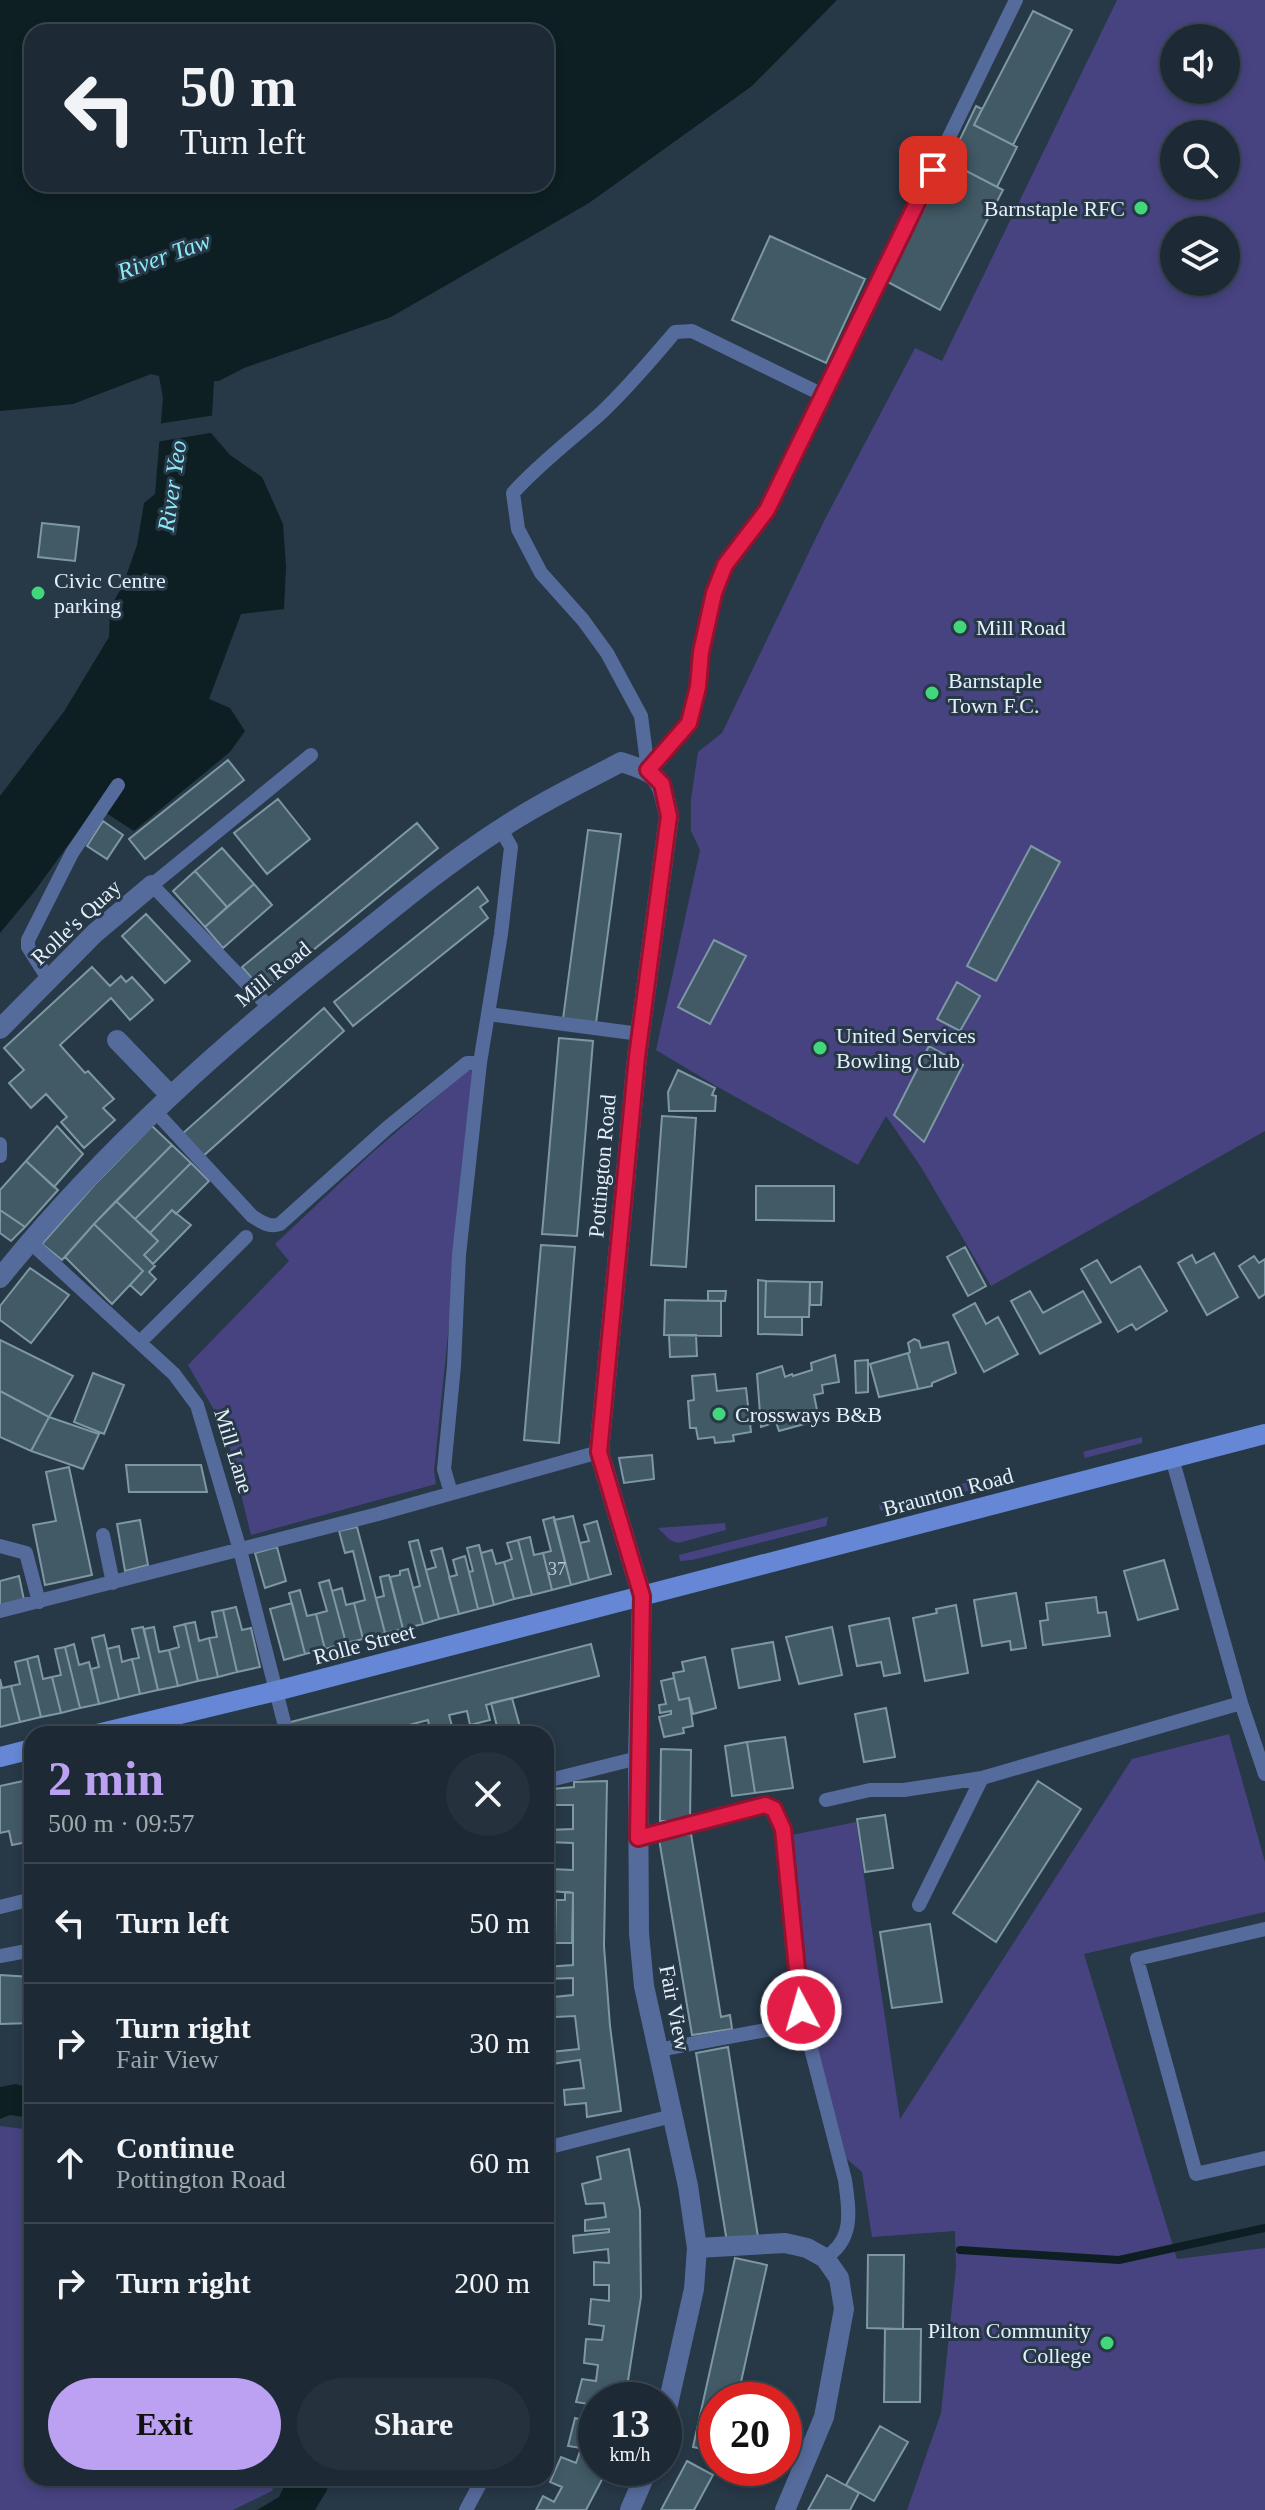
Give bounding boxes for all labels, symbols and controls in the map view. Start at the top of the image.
map controls [1160,24,1240,296]
button: sound [1160,24,1240,104]
icon: left [48,56,152,160]
text: 50 m [180,56,297,118]
button: search [1160,120,1240,200]
text: Turn left [180,122,306,162]
pin [899,136,967,204]
icon: arrive [911,148,955,192]
place label: Barnstaple RFC [984,196,1125,221]
marker: Barnstaple RFC [1132,199,1150,217]
button: layers [1160,216,1240,296]
water label: River Taw [113,227,214,285]
water label: River Yeo [153,439,191,534]
place label: Civic Centre parking [54,568,166,618]
marker: Civic Centre parking [29,584,47,602]
place label: Mill Road [976,615,1066,640]
marker: Mill Road [951,618,969,636]
place label: Barnstaple Town F.C. [948,668,1042,718]
marker: Barnstaple Town F.C. [923,684,941,702]
street label: Rolle's Quay [26,874,126,970]
street label: Mill Road [230,936,316,1012]
place label: United Services Bowling Club [836,1023,976,1073]
marker: United Services Bowling Club [811,1039,829,1057]
street label: Pottington Road [583,1093,621,1239]
place label: Crossways B&B [735,1402,882,1427]
marker: Crossways B&B [710,1405,728,1423]
street label: Mill Lane [209,1406,259,1496]
street label: Braunton Road [880,1463,1016,1521]
house number: 37 [548,1559,566,1579]
street label: Rolle Street [310,1618,418,1670]
text: 2 min [48,1752,164,1805]
button: close [446,1752,530,1836]
text: 500 m · 09:57 [48,1809,195,1838]
icon: left [48,1901,92,1945]
text: Turn left [116,1906,229,1939]
text: 50 m [469,1906,530,1939]
street label: Fair View [654,1963,696,2053]
position arrow [759,1968,843,2052]
text: Turn right [116,2011,251,2044]
icon: right [48,2021,92,2065]
text: 30 m [469,2026,530,2059]
text: Fair View [116,2045,219,2074]
text: Continue [116,2131,234,2164]
icon: ahead [48,2141,92,2185]
text: 60 m [469,2146,530,2179]
text: Pottington Road [116,2165,286,2194]
icon: right [48,2261,92,2305]
text: Turn right [116,2266,251,2299]
text: 200 m [454,2266,530,2299]
place label: Pilton Community College [928,2318,1091,2368]
marker: Pilton Community College [1098,2334,1116,2352]
button: Exit [48,2378,281,2470]
button: Share [297,2378,530,2470]
speed limit sign: 20 [698,2382,802,2486]
text: 13 [610,2401,650,2446]
text: km/h [609,2443,651,2465]

